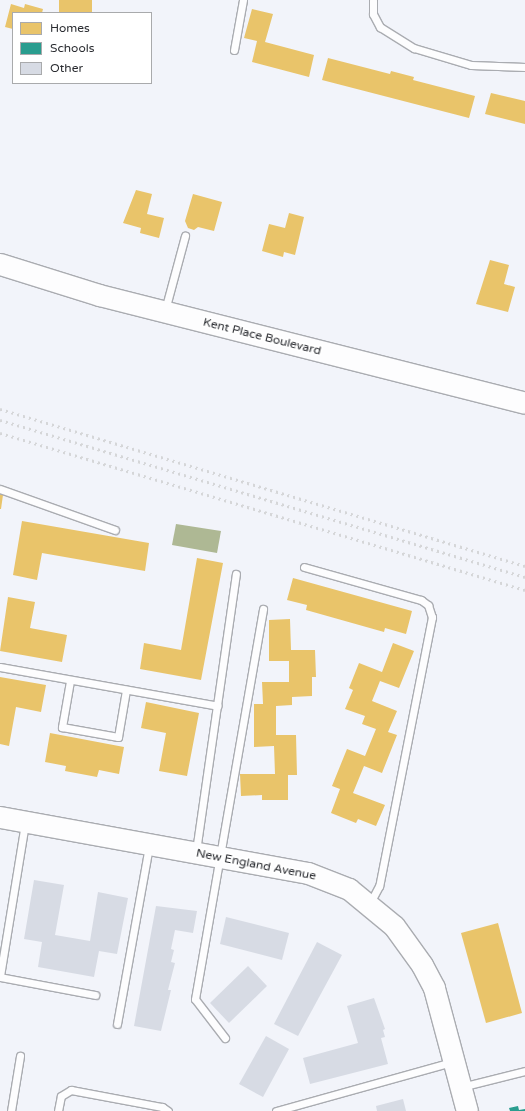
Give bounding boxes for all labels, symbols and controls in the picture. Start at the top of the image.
legend [12,12,152,84]
text: Homes [50,21,90,35]
text: Schools [50,41,94,55]
text: Other [50,61,83,75]
street label: Kent Place Boulevard [201,315,323,359]
street label: New England Avenue [195,846,317,884]

